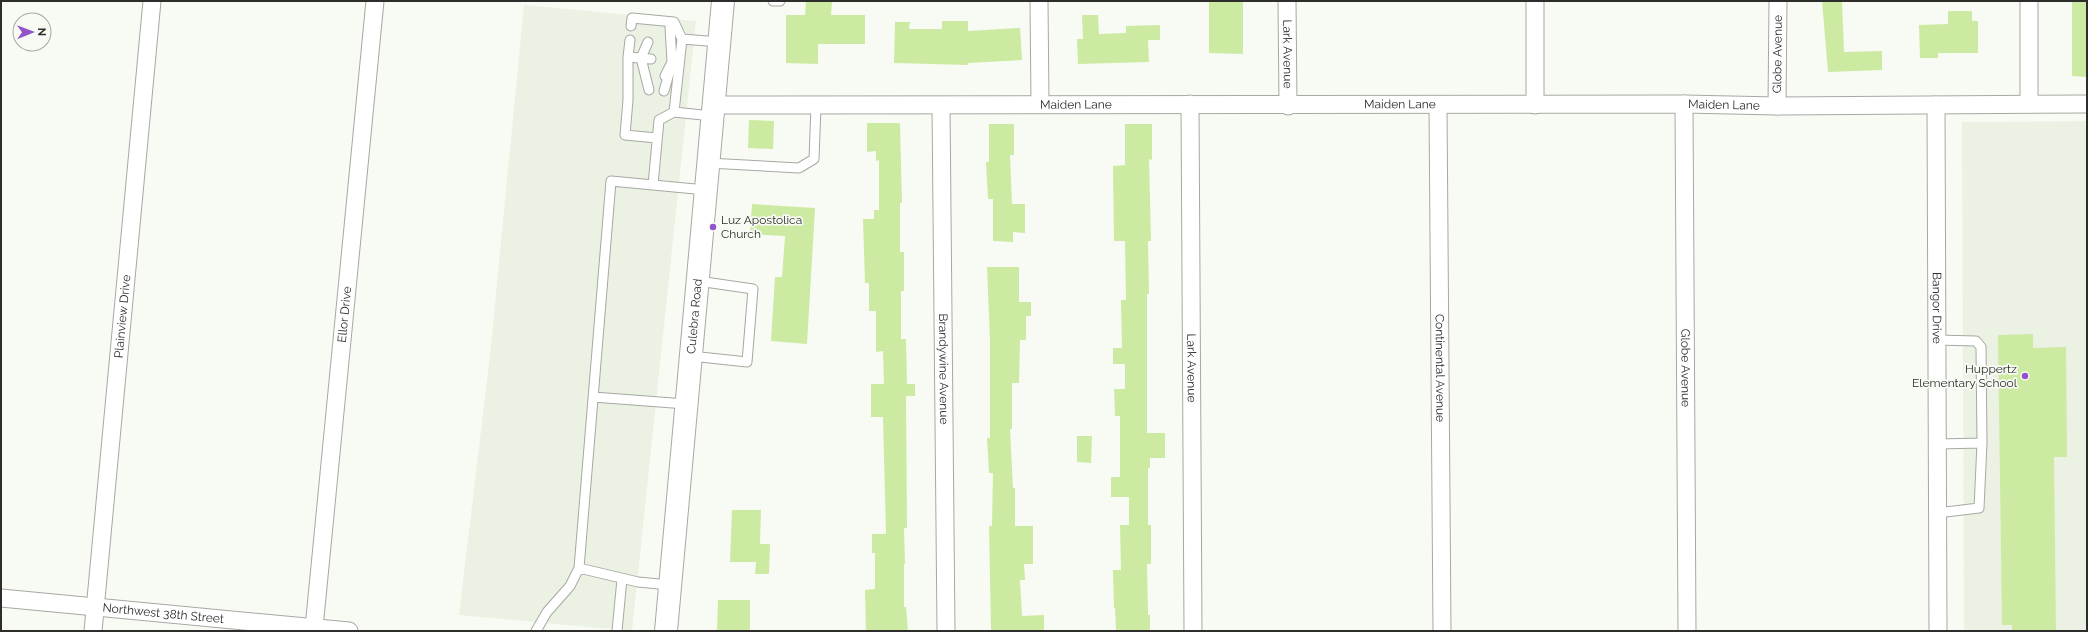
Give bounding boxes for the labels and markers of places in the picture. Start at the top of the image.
place label: Luz Apostolica Church [721,213,802,241]
marker: Luz Apostolica Church [708,222,718,232]
place label: Huppertz Elementary School [1912,362,2018,390]
marker: Huppertz Elementary School [2020,371,2030,381]

